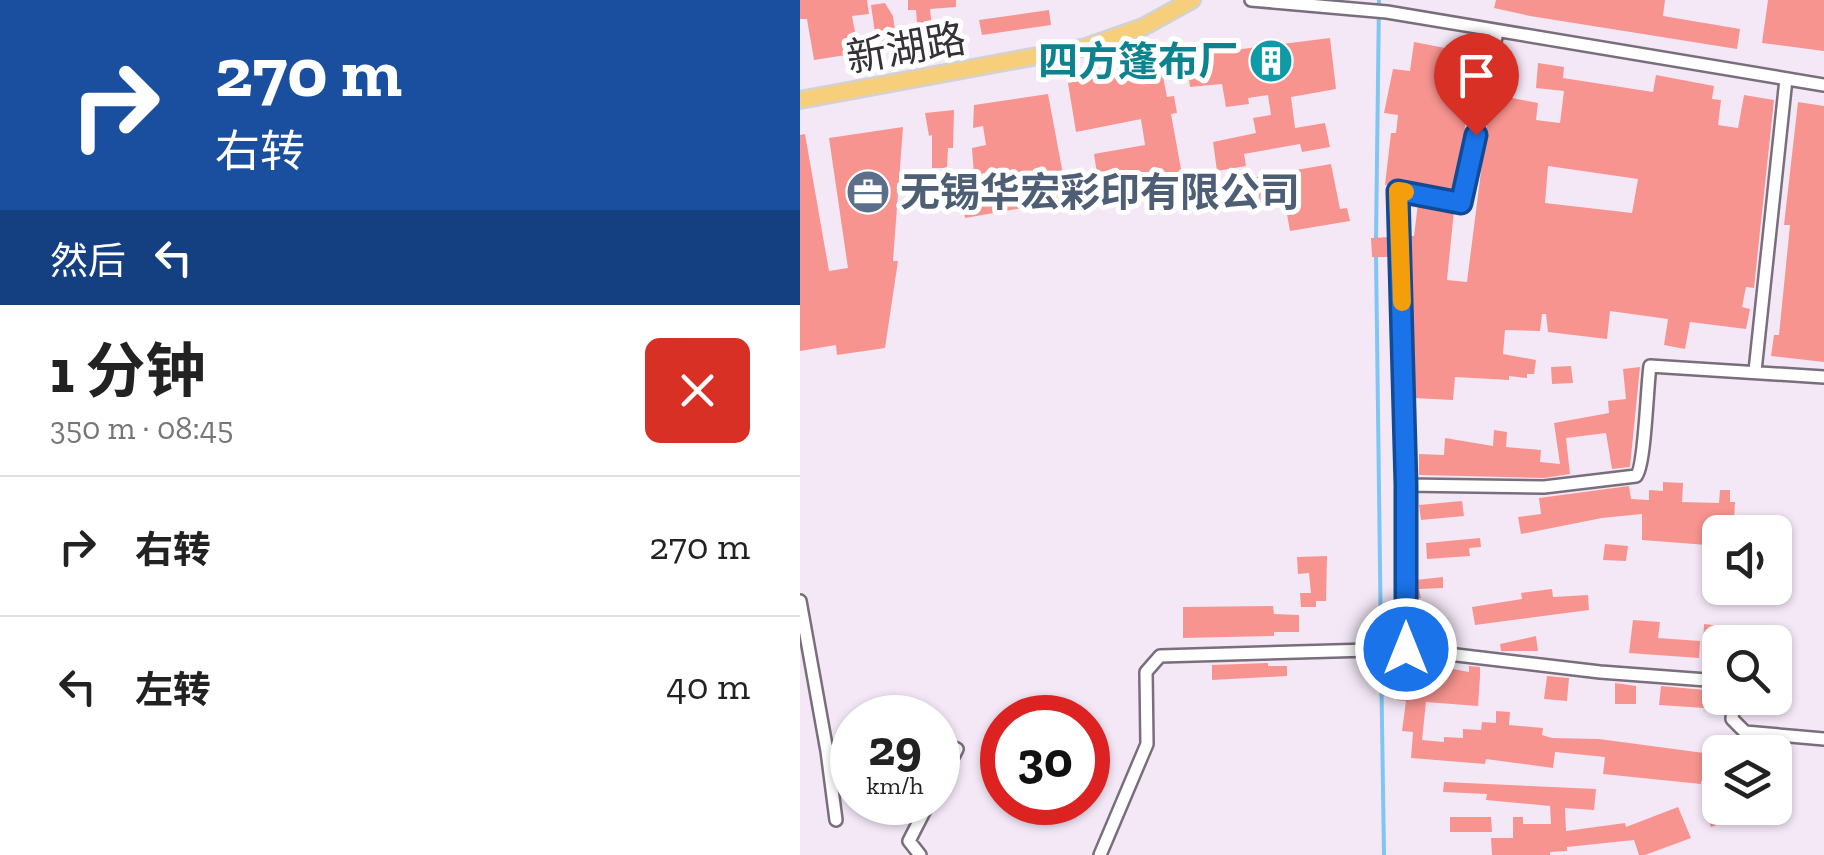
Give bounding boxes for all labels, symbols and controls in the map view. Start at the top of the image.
street label: 新湖路 [843,14,969,82]
text: 270 m [215,30,402,114]
pin [1434,33,1519,136]
place label: 四方篷布厂 [1038,37,1238,85]
building icon: 四方篷布厂 [1248,38,1294,84]
icon: right [50,40,180,170]
icon: arrive [1449,48,1504,103]
text: 右转 [215,125,305,179]
place label: 无锡华宏彩印有限公司 [900,168,1300,216]
office icon: 无锡华宏彩印有限公司 [845,169,891,215]
icon: left [146,230,201,285]
text: 然后 [50,238,126,284]
text: 1 分钟 [50,335,205,407]
button: close [645,338,750,443]
text: 350 m · 08:45 [50,409,233,447]
map controls [1702,515,1792,825]
button: sound [1702,515,1792,605]
icon: right [50,519,105,574]
text: 270 m [649,523,750,569]
text: 右转 [135,527,211,573]
position arrow [1354,597,1458,701]
button: search [1702,625,1792,715]
icon: left [50,659,105,714]
text: 40 m [666,663,750,709]
text: 左转 [135,667,211,713]
speed limit sign: 30 [980,695,1110,825]
text: 29 [868,718,922,778]
button: layers [1702,735,1792,825]
text: km/h [866,770,924,800]

